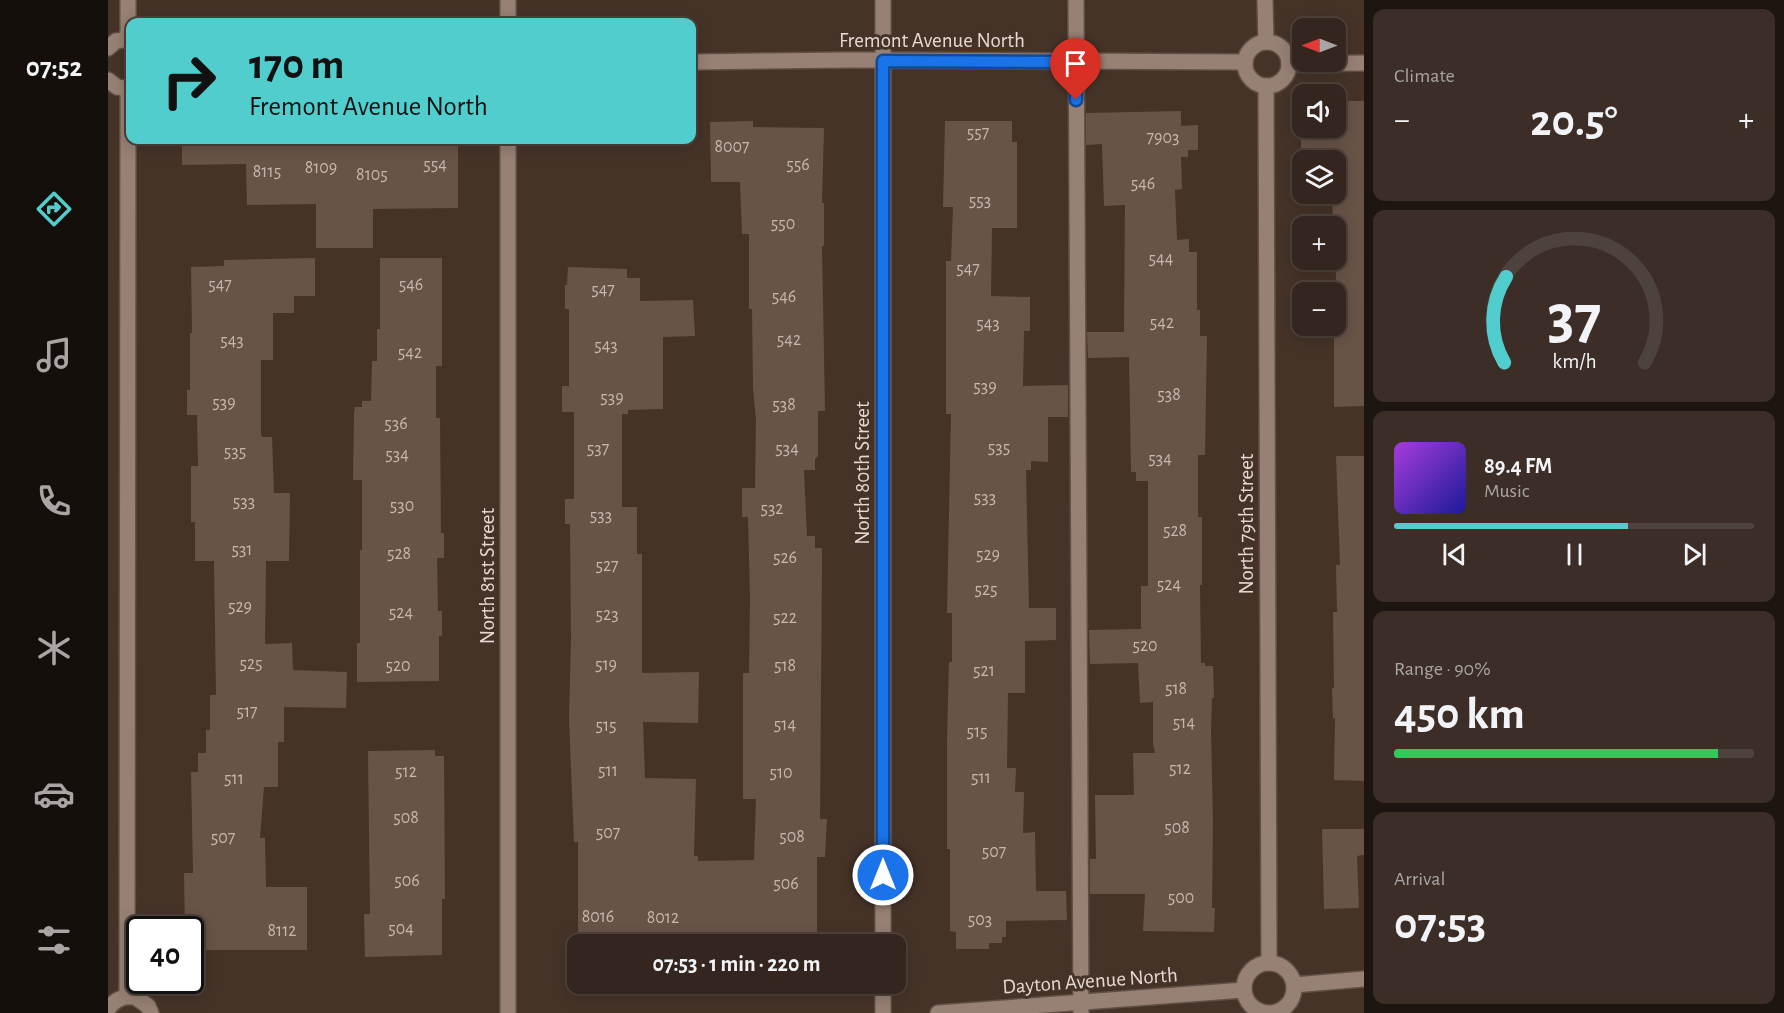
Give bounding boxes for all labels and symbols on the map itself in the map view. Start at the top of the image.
north arrow [1292,18,1346,72]
street label: Fremont Avenue North [839,30,1025,51]
pin [1050,38,1101,100]
house number: 557 [967,124,989,142]
house number: 7903 [1147,129,1179,147]
house number: 8007 [714,138,750,156]
house number: 554 [423,156,447,174]
house number: 556 [786,156,810,174]
house number: 8109 [305,159,337,177]
house number: 8115 [253,163,281,181]
house number: 8105 [356,166,388,184]
house number: 546 [1131,175,1155,193]
house number: 553 [969,192,991,210]
house number: 550 [771,215,795,233]
house number: 544 [1149,250,1174,268]
house number: 547 [956,260,980,278]
house number: 547 [208,276,232,294]
house number: 546 [399,276,423,294]
house number: 547 [591,281,615,299]
house number: 546 [772,288,796,306]
house number: 542 [1150,314,1174,332]
house number: 543 [976,315,1000,333]
house number: 542 [777,331,801,349]
house number: 543 [220,332,244,350]
house number: 543 [594,337,618,355]
house number: 542 [398,344,422,362]
house number: 539 [973,378,997,396]
house number: 538 [1157,386,1181,404]
house number: 539 [600,389,624,407]
house number: 539 [212,394,236,412]
house number: 538 [772,396,796,414]
street label: North 80th Street [852,401,873,545]
house number: 536 [384,415,408,433]
house number: 535 [988,439,1010,457]
house number: 537 [587,440,609,458]
house number: 534 [775,440,799,458]
house number: 535 [224,443,246,461]
house number: 534 [385,446,409,464]
house number: 534 [1148,450,1172,468]
street label: North 79th Street [1236,453,1257,595]
house number: 533 [974,489,996,507]
house number: 533 [233,493,255,511]
house number: 530 [390,497,414,515]
house number: 532 [760,500,784,518]
street label: North 81st Street [477,507,498,644]
house number: 533 [590,507,612,525]
house number: 528 [1163,522,1187,540]
house number: 531 [231,541,253,559]
house number: 528 [387,545,411,563]
house number: 529 [976,546,1000,564]
house number: 526 [773,549,797,567]
house number: 527 [595,557,619,575]
house number: 524 [1157,576,1182,594]
house number: 525 [974,581,998,599]
house number: 529 [228,598,252,616]
house number: 524 [389,604,414,622]
house number: 523 [595,606,619,624]
house number: 522 [773,609,797,627]
house number: 520 [1132,637,1158,655]
house number: 525 [239,655,263,673]
house number: 519 [595,656,617,674]
house number: 520 [385,657,411,675]
house number: 518 [774,657,796,675]
house number: 521 [973,662,995,680]
house number: 518 [1165,680,1187,698]
house number: 517 [236,703,258,721]
house number: 514 [1173,714,1196,732]
house number: 514 [774,716,797,734]
house number: 515 [595,717,617,735]
house number: 515 [966,723,988,741]
house number: 512 [1169,760,1191,778]
house number: 511 [598,762,618,780]
house number: 512 [395,763,417,781]
house number: 510 [769,764,793,782]
house number: 511 [971,769,991,787]
house number: 511 [224,770,244,788]
house number: 508 [393,809,419,827]
house number: 508 [1164,819,1190,837]
house number: 507 [596,824,620,842]
house number: 508 [779,828,805,846]
house number: 507 [211,829,235,847]
position arrow [851,843,915,907]
house number: 507 [982,843,1006,861]
house number: 506 [394,872,420,890]
house number: 506 [773,875,799,893]
house number: 500 [1168,889,1194,907]
house number: 8016 [582,908,614,926]
house number: 8012 [647,909,679,927]
house number: 503 [968,911,992,929]
speed limit sign: 40 [126,916,204,994]
house number: 504 [388,920,414,938]
house number: 8112 [267,922,297,940]
street label: Dayton Avenue North [1002,964,1178,998]

